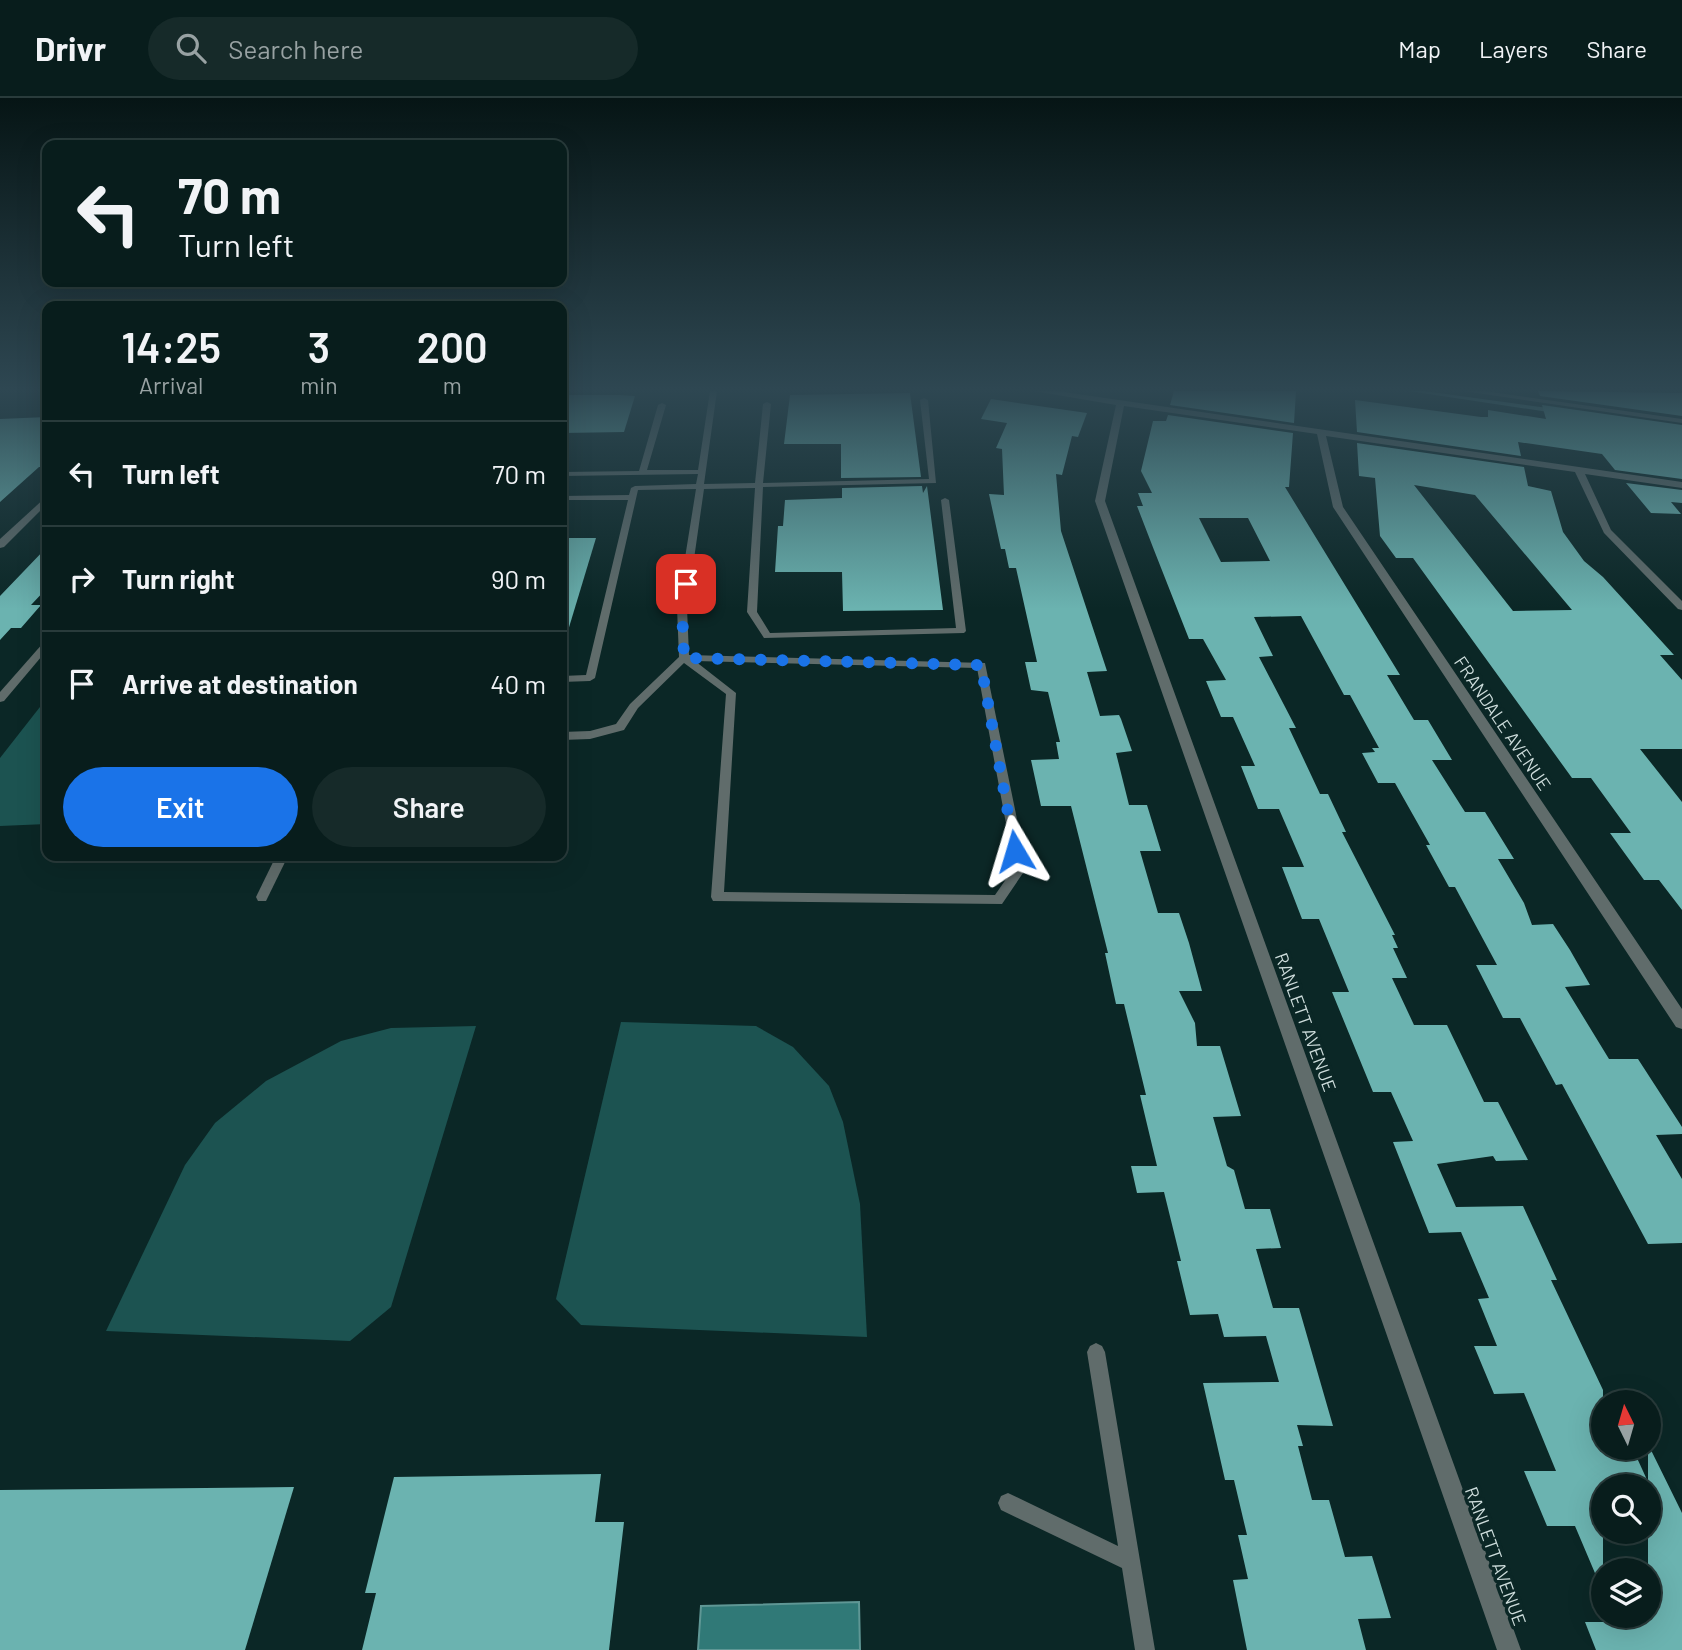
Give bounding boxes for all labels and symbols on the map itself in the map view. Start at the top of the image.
pin [656,554,716,614]
street label: FRANDALE AVENUE [1450,652,1556,794]
position arrow [978,814,1052,888]
street label: RANLETT AVENUE [1271,950,1341,1094]
north arrow [1591,1390,1661,1460]
street label: RANLETT AVENUE [1461,1484,1531,1628]

